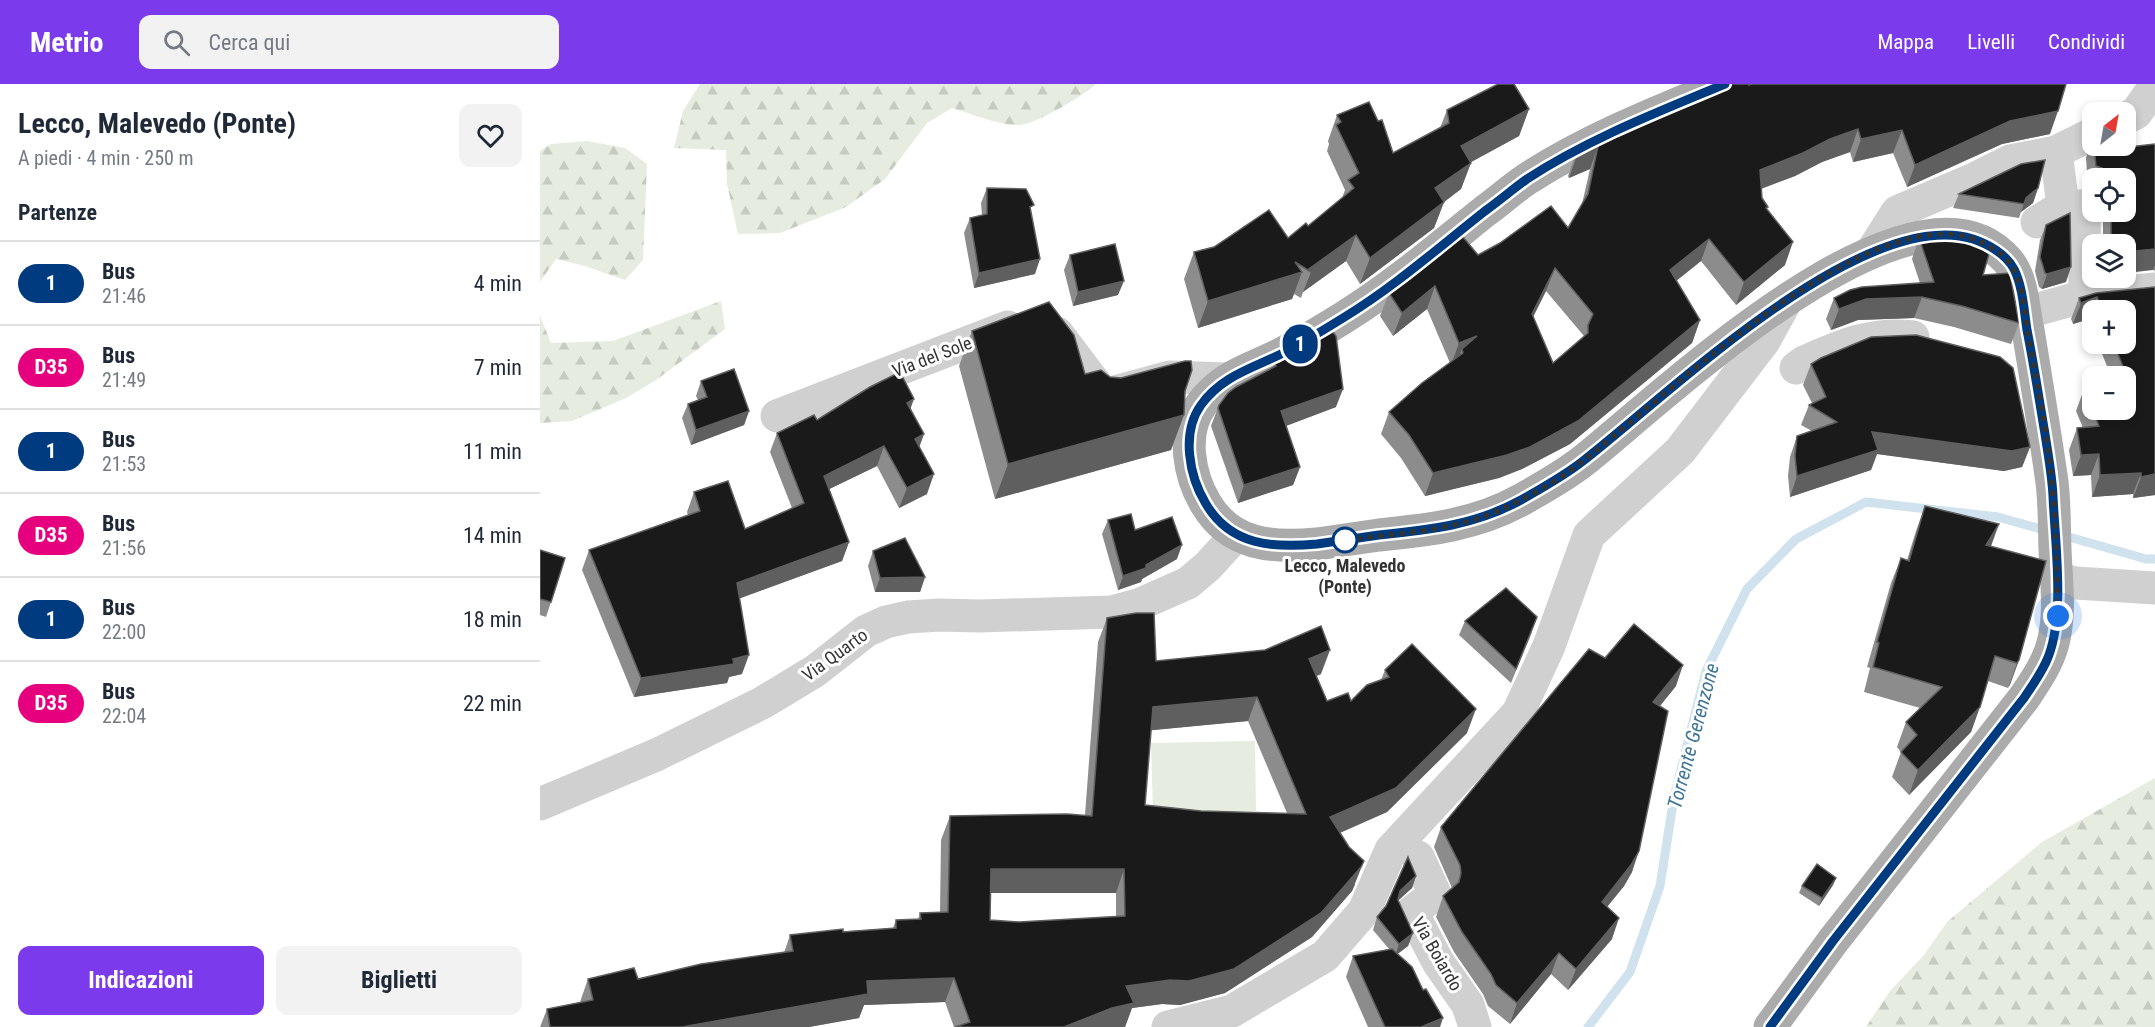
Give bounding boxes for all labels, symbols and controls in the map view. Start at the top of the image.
search box [139,15,559,69]
text: Metrio [30,26,103,59]
icon: search [160,26,193,59]
text: Cerca qui [208,30,290,55]
text: Mappa [1877,30,1934,54]
text: Livelli [1967,30,2015,54]
text: Condividi [2048,30,2125,54]
north arrow [2082,102,2136,156]
map controls [2082,102,2136,420]
button: heart [459,104,522,167]
text: Lecco, Malevedo (Ponte) [18,107,296,140]
text: A piedi · 4 min · 250 m [18,146,194,170]
button: locate [2082,168,2136,222]
text: Partenze [18,200,97,225]
button: layers [2082,234,2136,288]
text: Bus [102,259,135,284]
text: 1 [46,271,56,295]
text: 4 min [474,271,522,296]
text: 21:46 [102,284,146,308]
button: + [2082,300,2136,354]
line badge: 1 [1280,324,1320,364]
street label: Via del Sole [889,332,975,381]
text: 1 [1295,332,1305,356]
text: Bus [102,343,135,368]
text: D35 [34,355,68,379]
text: 7 min [474,355,522,380]
button: − [2082,366,2136,420]
text: 21:49 [102,368,146,392]
text: Bus [102,427,135,452]
text: 1 [46,439,56,463]
text: 11 min [463,439,522,464]
text: 21:53 [102,452,146,476]
text: Bus [102,511,135,536]
text: D35 [34,523,68,547]
text: 14 min [463,523,522,548]
marker: Lecco, Malevedo (Ponte) [1332,527,1358,553]
text: 21:56 [102,536,146,560]
place label: Lecco, Malevedo (Ponte) [1285,555,1405,598]
text: Bus [102,595,135,620]
your location [2043,601,2073,631]
text: 1 [46,607,56,631]
text: 18 min [463,607,522,632]
text: 22:00 [102,620,146,644]
street label: Via Quarto [798,624,871,685]
water label: Torrente Gerenzone [1662,661,1724,811]
text: Bus [102,679,135,704]
text: D35 [34,691,68,715]
text: 22 min [463,691,522,716]
text: 22:04 [102,704,146,728]
street label: Via Boiardo [1408,913,1467,994]
button: Indicazioni [18,946,264,1015]
button: Biglietti [276,946,522,1015]

